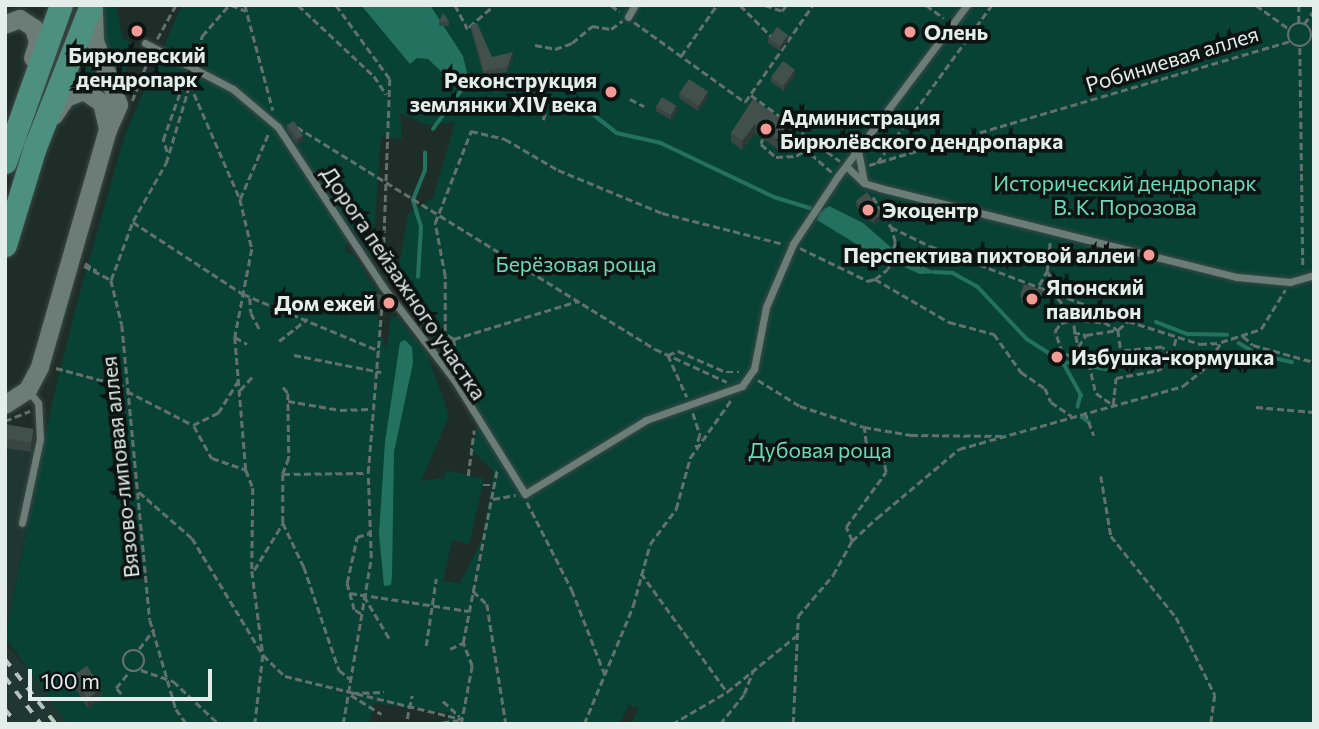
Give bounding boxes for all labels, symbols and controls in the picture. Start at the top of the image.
place label: Олень [924,19,988,45]
street label: Робиниевая аллея [1082,21,1262,97]
marker: Бирюлевский дендропарк [129,23,145,39]
marker: Олень [902,24,918,40]
place label: Бирюлевский дендропарк [68,42,206,92]
place label: Реконструкция землянки XIV века [410,67,597,117]
marker: Реконструкция землянки XIV века [603,84,619,100]
place label: Администрация Бирюлёвского дендропарка [780,104,1063,154]
marker: Администрация Бирюлёвского дендропарка [758,121,774,137]
street label: Дорога пейзажного участка [316,161,492,405]
park label: Исторический дендропарк В. К. Порозова [993,170,1257,220]
place label: Экоцентр [882,197,979,223]
marker: Экоцентр [860,202,876,218]
place label: Перспектива пихтовой аллеи [843,242,1135,268]
marker: Перспектива пихтовой аллеи [1141,247,1157,263]
park label: Берёзовая роща [496,251,656,277]
place label: Японcкий павильон [1046,274,1144,324]
place label: Дом ежей [274,290,375,316]
marker: Японcкий павильон [1024,291,1040,307]
marker: Дом ежей [381,295,397,311]
place label: Избушка-кормушка [1071,344,1274,370]
marker: Избушка-кормушка [1049,349,1065,365]
street label: Вязово-липовая аллея [96,355,144,579]
park label: Дубовая роща [748,437,892,463]
scale bar [32,656,215,700]
text: 100 m [41,668,100,693]

